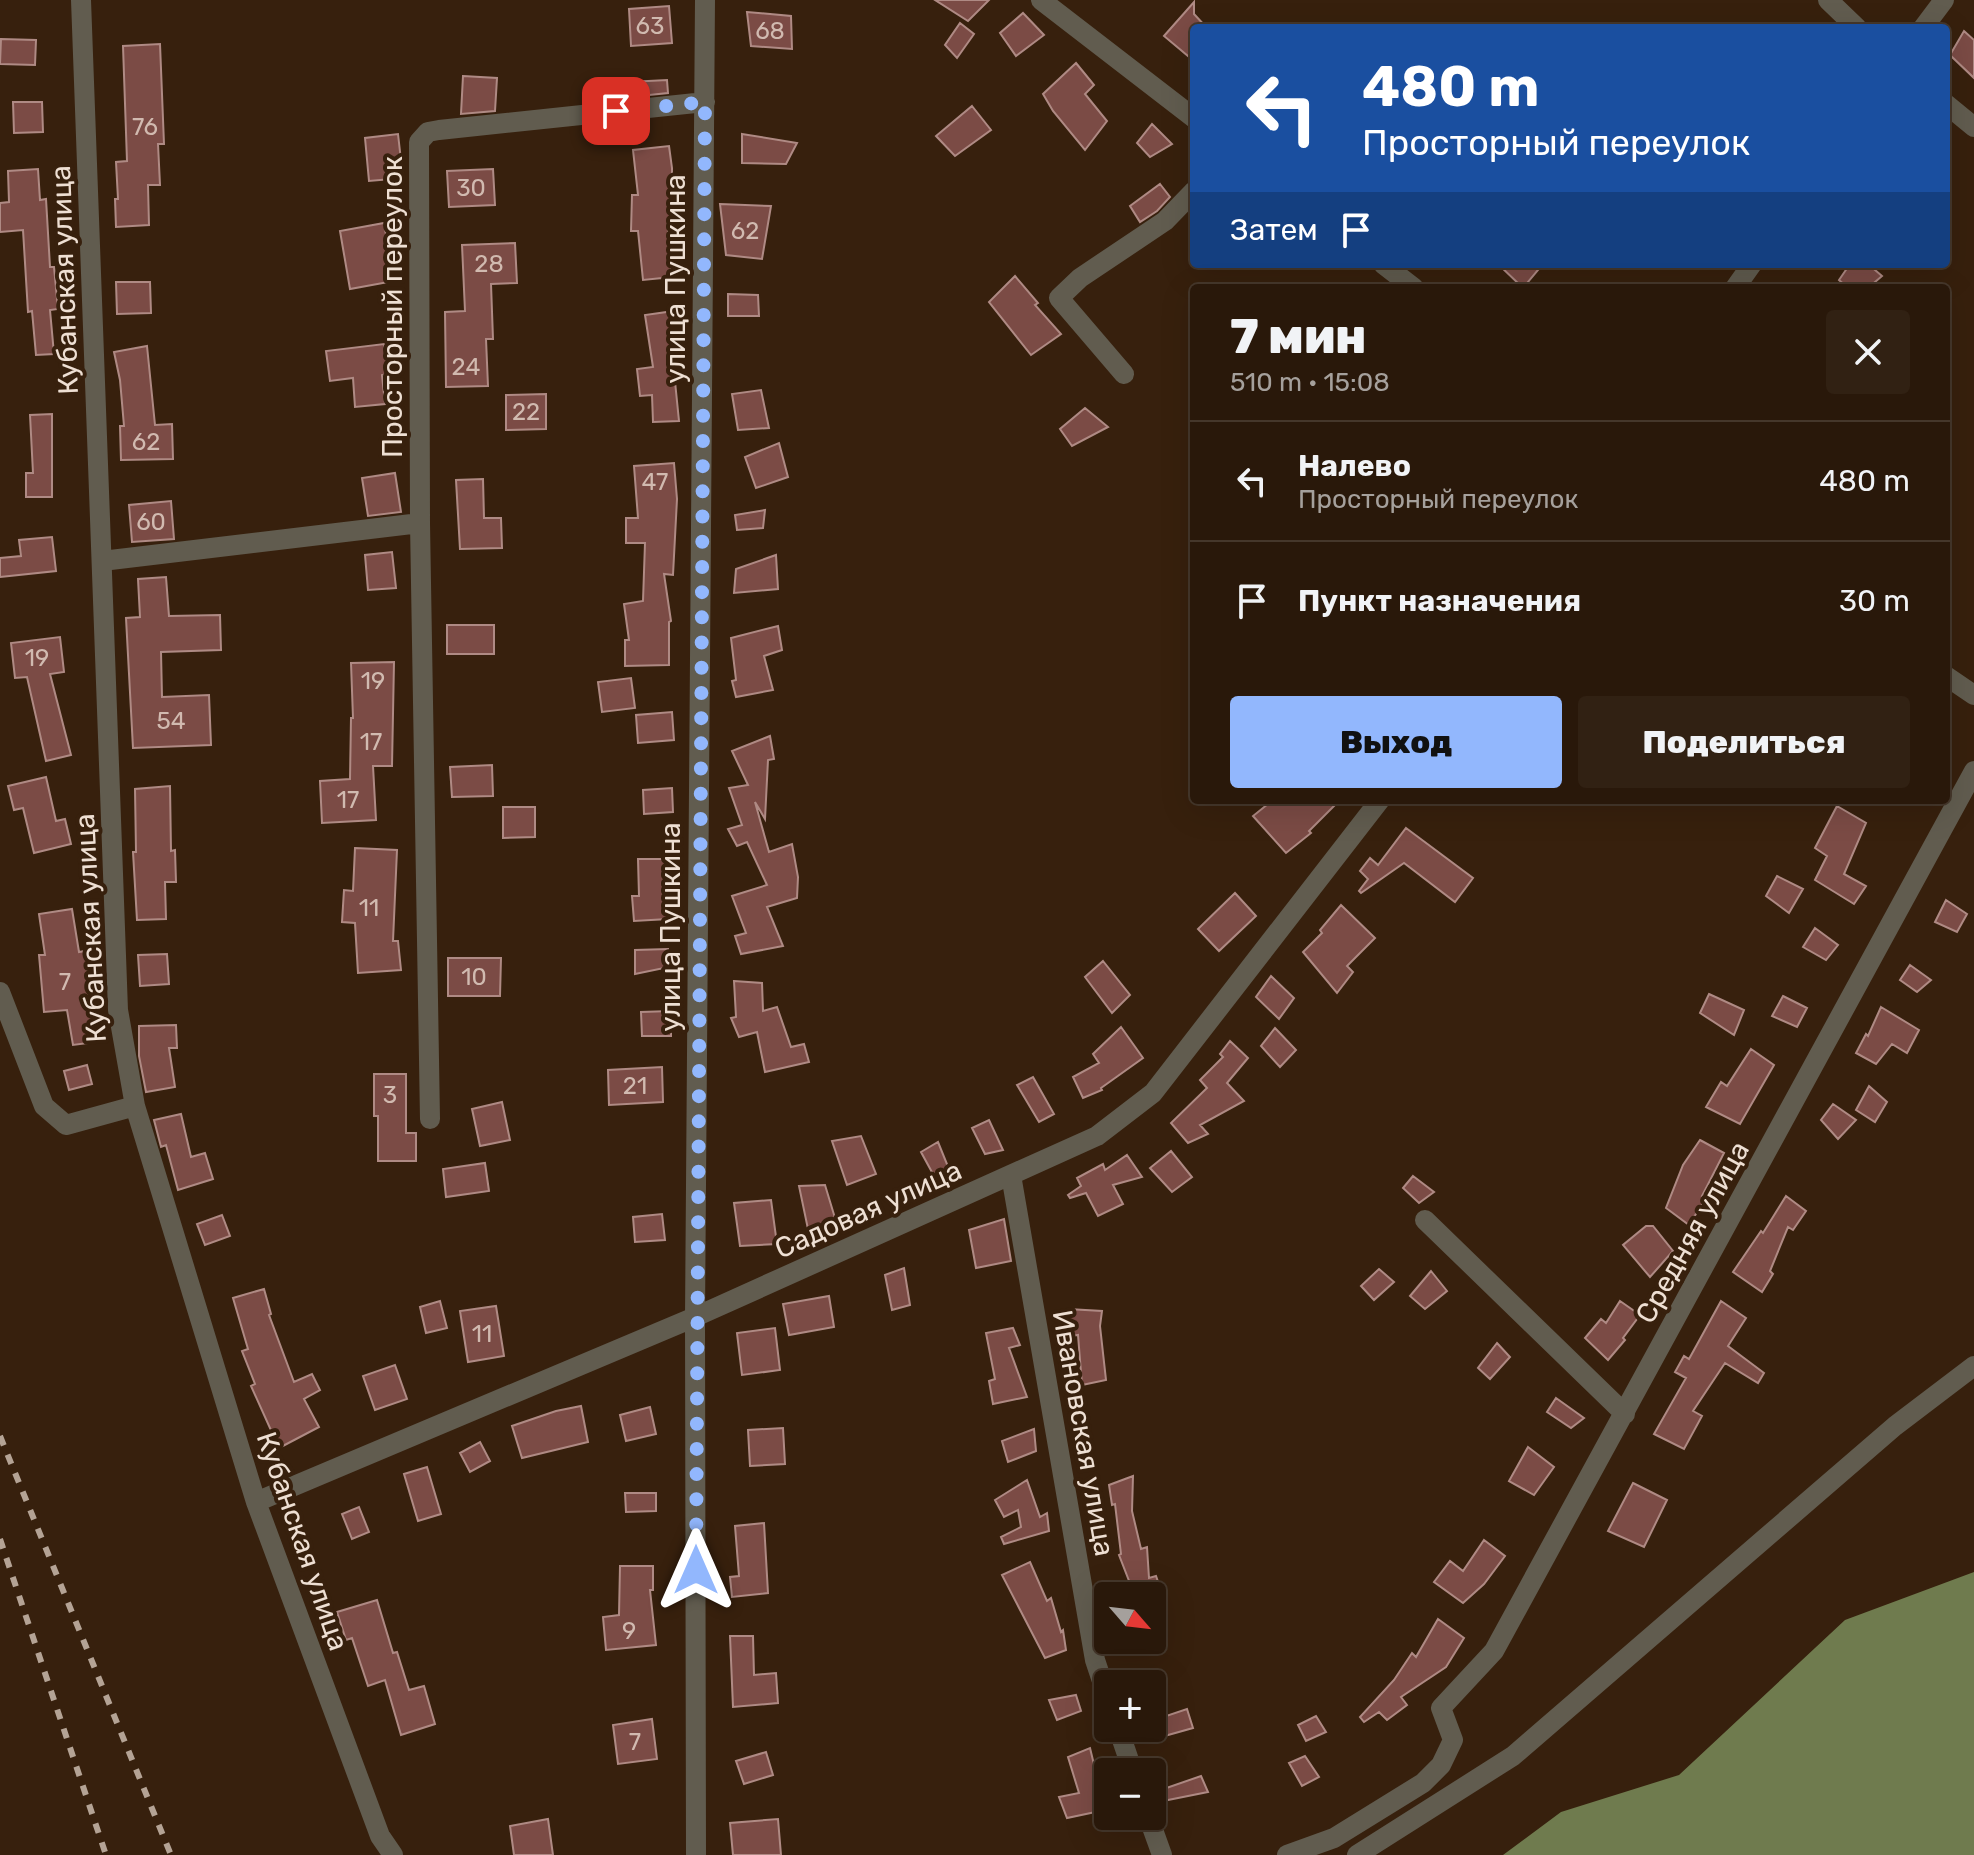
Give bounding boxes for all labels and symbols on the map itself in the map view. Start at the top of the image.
house number: 63 [636,12,664,40]
house number: 68 [755,17,785,45]
pin [582,77,650,145]
house number: 76 [132,113,158,141]
street label: Просторный переулок [376,156,409,458]
street label: Кубанская улица [44,165,85,395]
house number: 30 [456,174,486,202]
street label: улица Пушкина [659,174,692,384]
house number: 62 [731,217,759,245]
house number: 28 [474,250,504,278]
house number: 24 [452,353,480,381]
house number: 22 [512,398,540,426]
house number: 62 [132,428,160,456]
house number: 47 [642,468,668,496]
house number: 60 [136,508,166,536]
house number: 19 [25,644,49,672]
house number: 19 [361,667,385,695]
house number: 54 [156,707,186,735]
house number: 17 [360,728,382,756]
house number: 17 [337,786,359,814]
street label: Кубанская улица [68,813,113,1043]
street label: улица Пушкина [654,822,687,1032]
house number: 11 [359,894,379,922]
house number: 10 [461,963,487,991]
house number: 7 [59,968,71,996]
house number: 21 [623,1072,647,1100]
house number: 3 [383,1081,397,1109]
street label: Средняя улица [1629,1136,1756,1329]
street label: Садовая улица [770,1154,967,1265]
street label: Ивановская улица [1046,1307,1121,1559]
house number: 11 [472,1320,492,1348]
street label: Кубанская улица [250,1427,355,1655]
position arrow [654,1528,738,1612]
north arrow [1094,1582,1166,1654]
house number: 9 [622,1617,636,1645]
house number: 7 [629,1728,641,1756]

